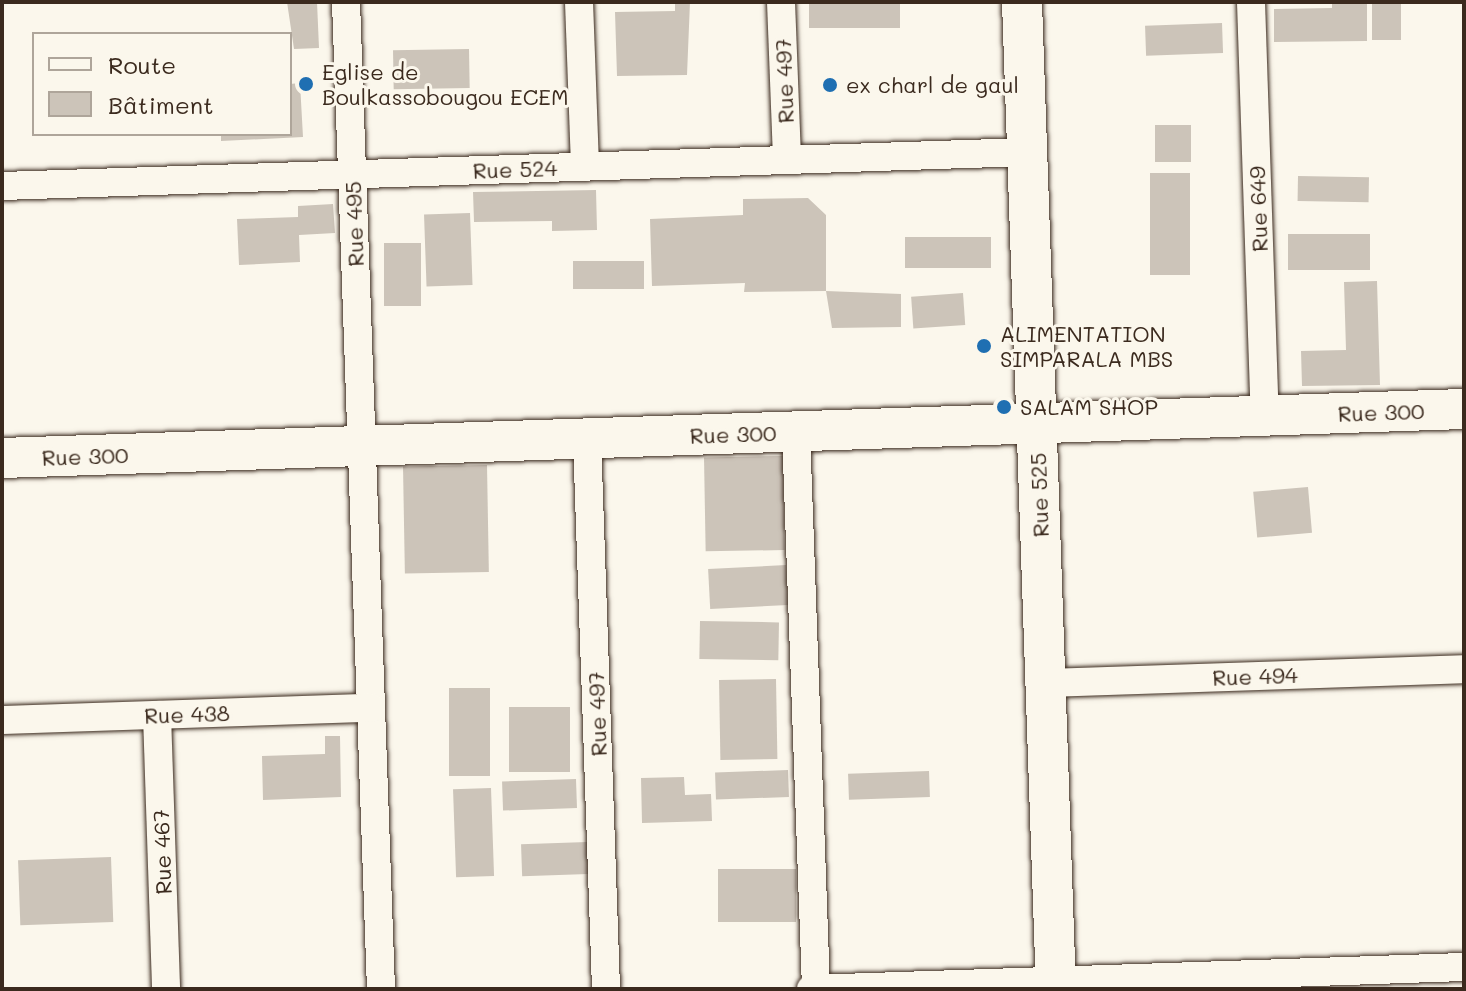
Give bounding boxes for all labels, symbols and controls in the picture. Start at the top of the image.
legend [32,32,292,136]
street label: Rue 497 [769,38,799,124]
text: Route [108,49,176,80]
place label: Eglise de Boulkassobougou ECEM [322,58,569,110]
place label: ex charl de gaul [846,72,1019,98]
marker: Eglise de Boulkassobougou ECEM [297,75,315,93]
marker: ex charl de gaul [821,76,839,94]
text: Bâtiment [108,89,214,120]
street label: Rue 524 [472,154,558,184]
street label: Rue 649 [1243,166,1273,252]
street label: Rue 495 [339,181,369,267]
place label: ALIMENTATION SIMPARALA MBS [1000,320,1173,372]
marker: ALIMENTATION SIMPARALA MBS [975,337,993,355]
place label: SALAM SHOP [1020,394,1158,420]
street label: Rue 300 [1337,397,1425,427]
marker: SALAM SHOP [995,398,1013,416]
street label: Rue 300 [689,419,777,449]
street label: Rue 300 [41,441,129,471]
street label: Rue 525 [1024,452,1054,538]
street label: Rue 494 [1212,661,1298,691]
street label: Rue 497 [582,671,612,757]
street label: Rue 438 [144,699,230,729]
street label: Rue 467 [147,809,177,895]

